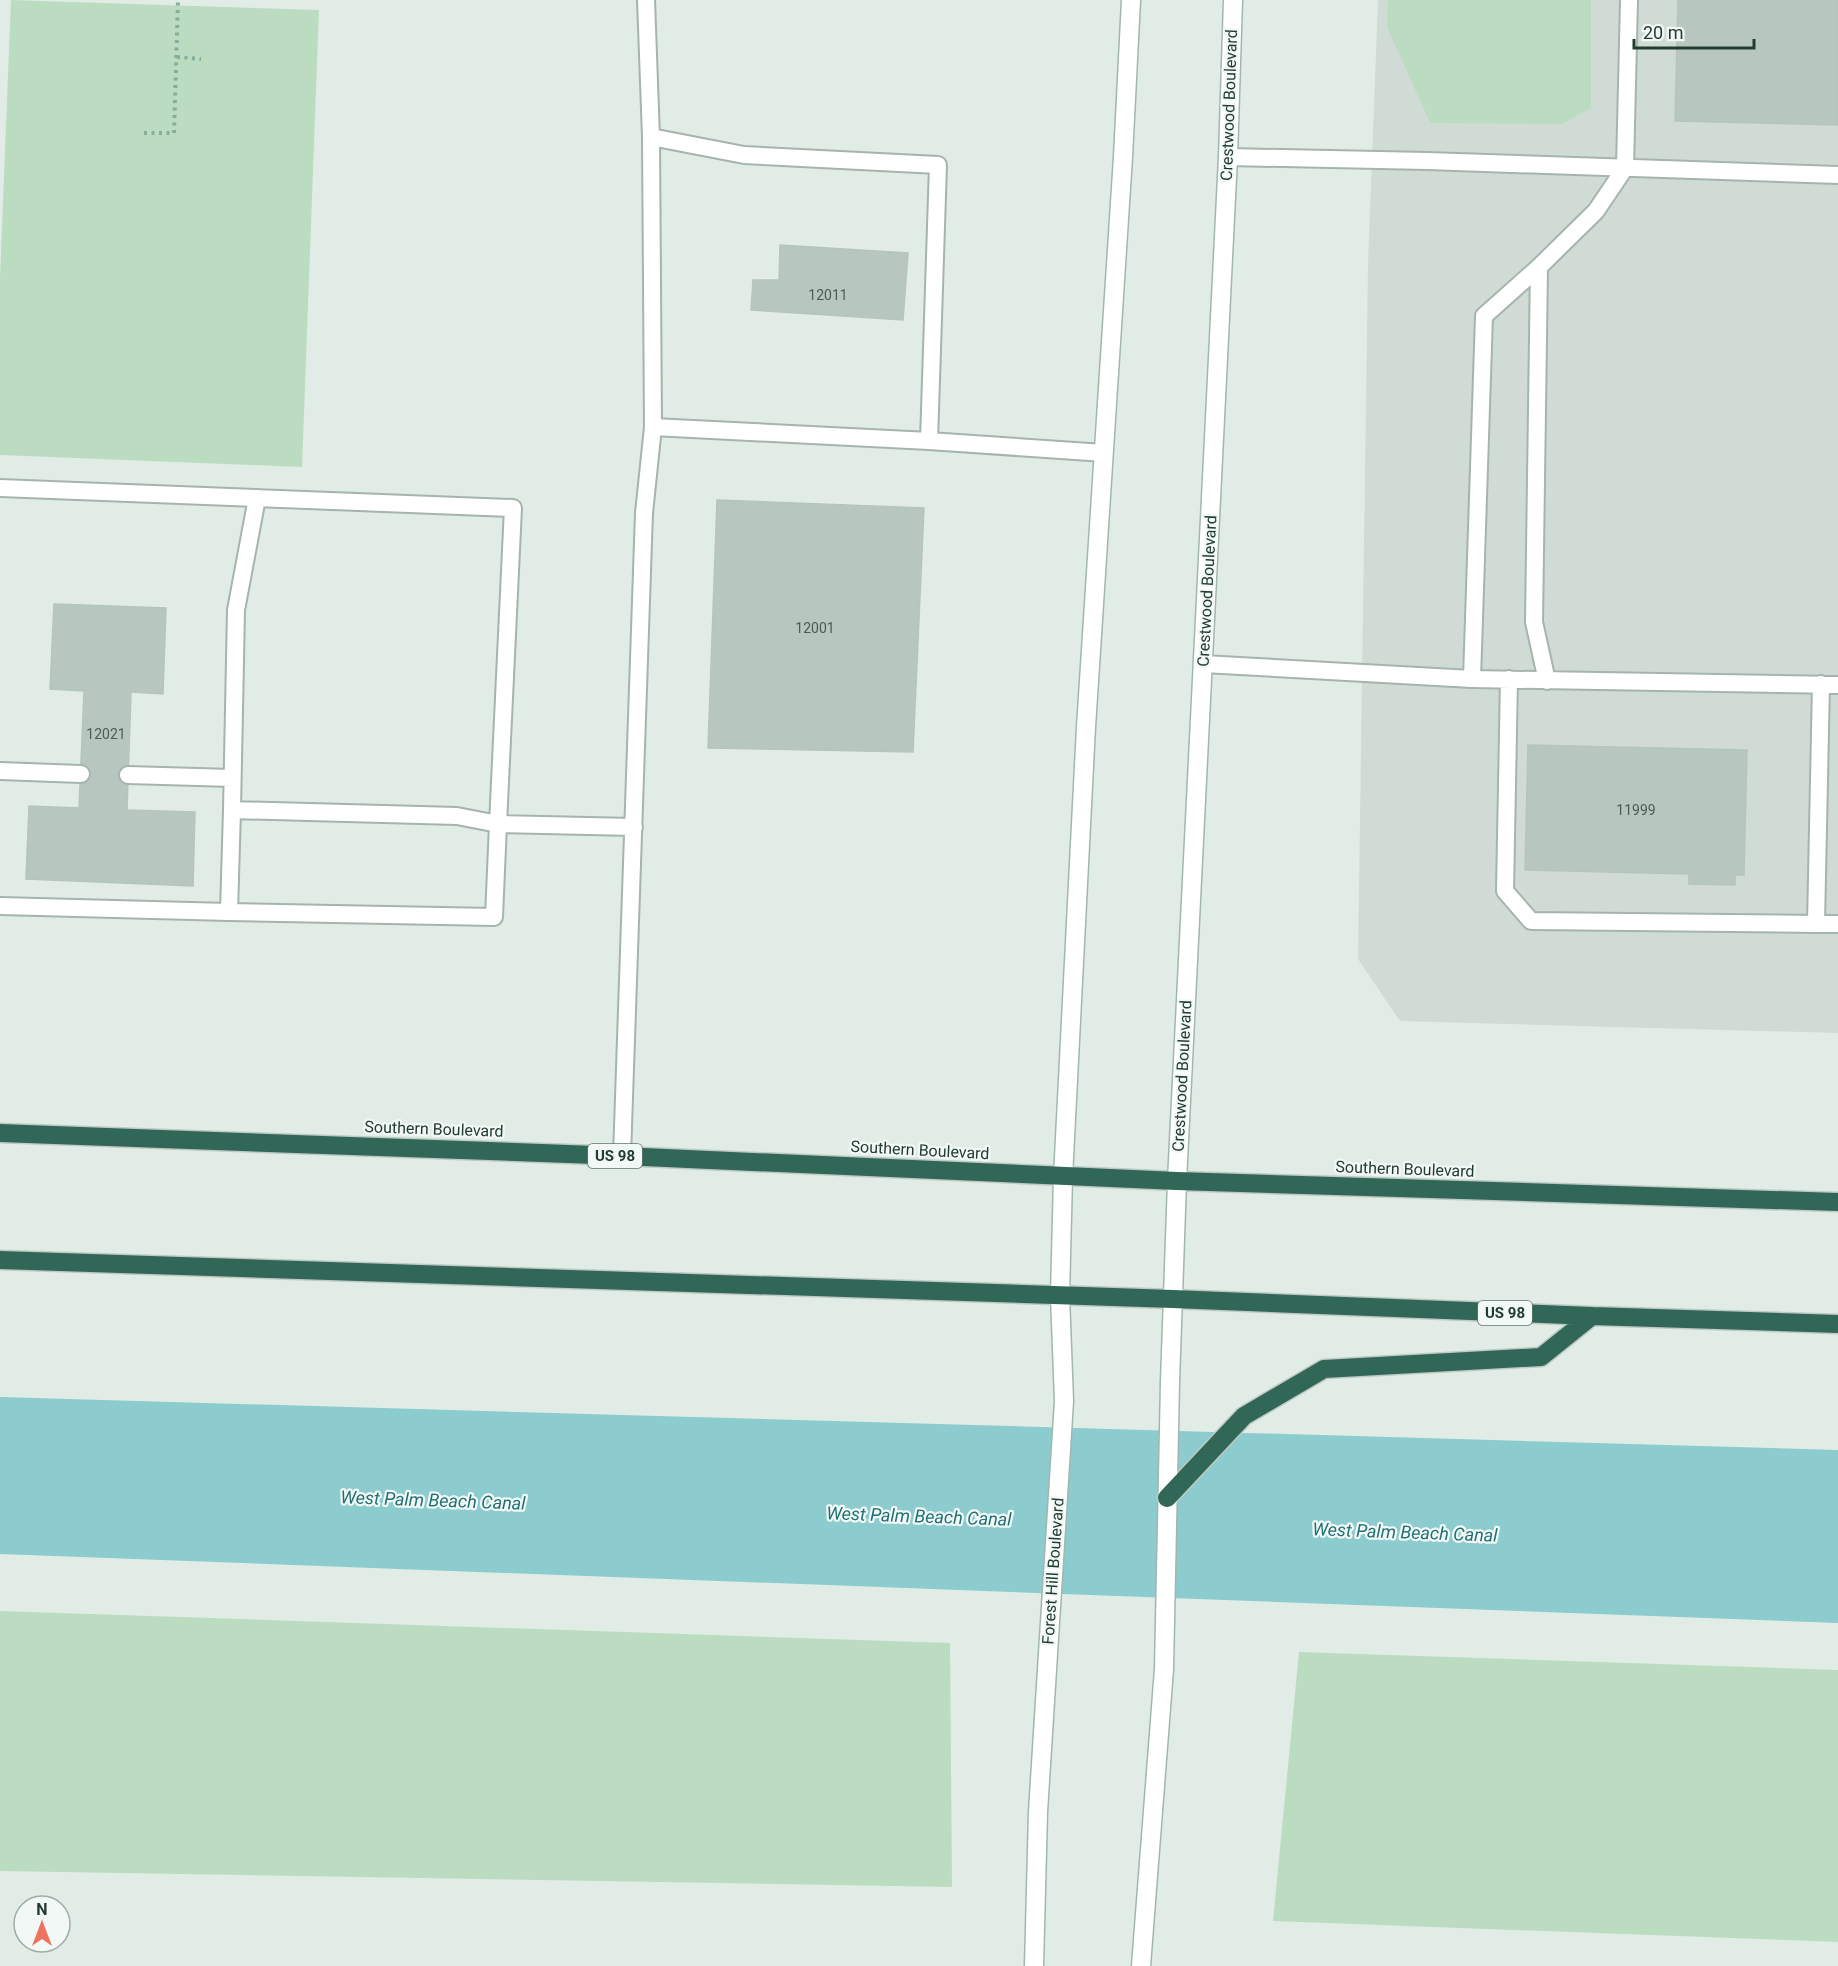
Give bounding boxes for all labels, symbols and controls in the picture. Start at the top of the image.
scale bar [1634,12,1754,50]
text: 20 m [1643,22,1683,43]
street label: Crestwood Boulevard [1217,29,1241,181]
house number: 12011 [808,287,848,303]
street label: Crestwood Boulevard [1194,515,1220,667]
house number: 12001 [795,620,835,636]
house number: 12021 [86,726,126,742]
house number: 11999 [1616,802,1656,818]
street label: Crestwood Boulevard [1169,1000,1195,1152]
street label: Southern Boulevard [364,1117,504,1141]
street label: Southern Boulevard [850,1137,990,1163]
road number: US 98 [588,1144,642,1168]
street label: Southern Boulevard [1335,1157,1475,1181]
road number: US 98 [1478,1301,1532,1325]
water label: West Palm Beach Canal [340,1486,527,1514]
street label: Forest Hill Boulevard [1038,1497,1068,1645]
water label: West Palm Beach Canal [826,1502,1013,1530]
water label: West Palm Beach Canal [1312,1518,1499,1546]
north arrow [12,1894,72,1954]
text: N [36,1900,48,1919]

